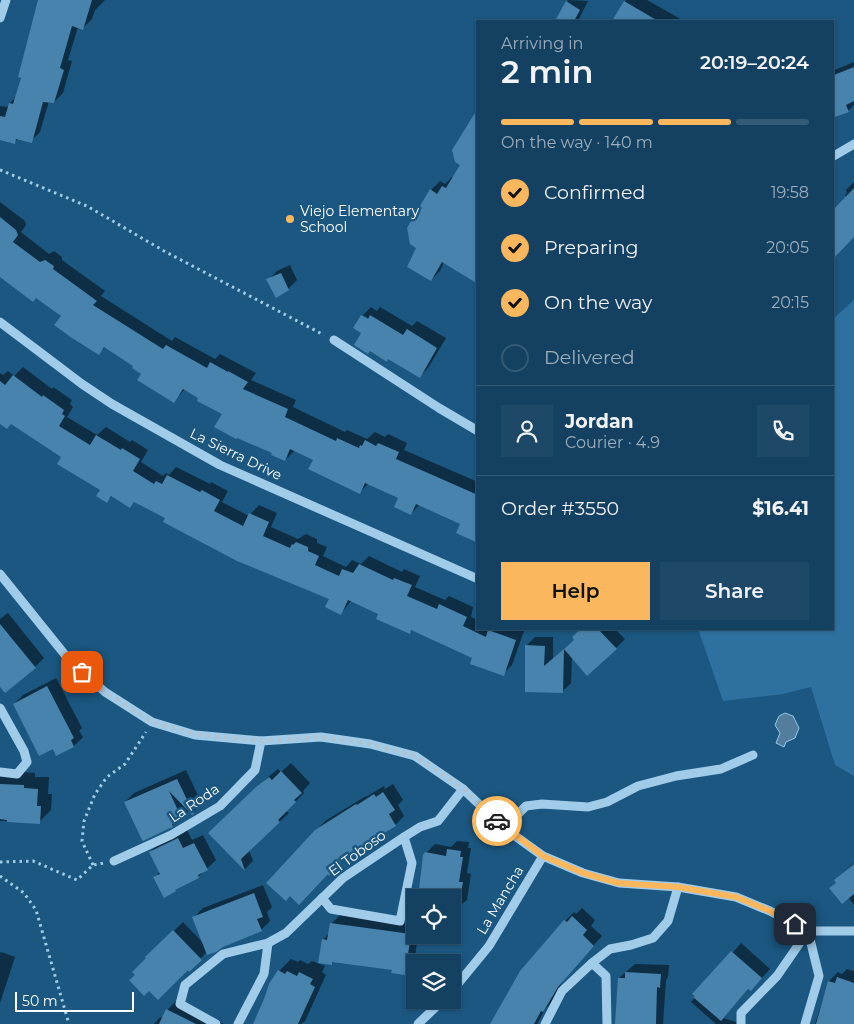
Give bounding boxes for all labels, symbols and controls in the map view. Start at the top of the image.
text: Arriving in [501,34,583,53]
text: 20:19–20:24 [700,51,809,74]
text: 2 min [501,52,593,91]
text: On the way · 140 m [501,133,653,152]
icon: check [501,179,529,207]
text: Confirmed [544,181,645,204]
text: 19:58 [771,183,809,202]
place label: Viejo Elementary School [300,202,419,236]
marker: Viejo Elementary School [284,213,296,225]
icon: check [501,234,529,262]
text: Preparing [544,236,639,259]
text: 20:05 [766,238,809,257]
icon: check [501,289,529,317]
text: On the way [544,291,652,314]
text: 20:15 [771,293,809,312]
text: Delivered [544,346,635,369]
button: person [501,405,553,457]
button: phone [757,405,809,457]
text: Jordan [565,410,634,433]
street label: La Sierra Drive [187,424,285,484]
text: Courier · 4.9 [565,433,660,452]
text: Order #3550 [501,497,619,520]
text: $16.41 [752,497,809,520]
button: Help [501,562,650,620]
button: Share [660,562,809,620]
pin [61,651,103,693]
icon: bag [68,658,96,686]
street label: La Roda [165,780,223,826]
courier [472,796,522,846]
icon: car [483,807,511,835]
street label: El Toboso [325,826,389,880]
street label: La Mancha [473,862,527,938]
map controls [406,889,461,1009]
button: locate [406,889,461,944]
pin [774,903,816,945]
icon: home [781,910,809,938]
button: layers [406,954,461,1009]
scale bar [15,989,134,1012]
text: 50 m [22,992,58,1010]

